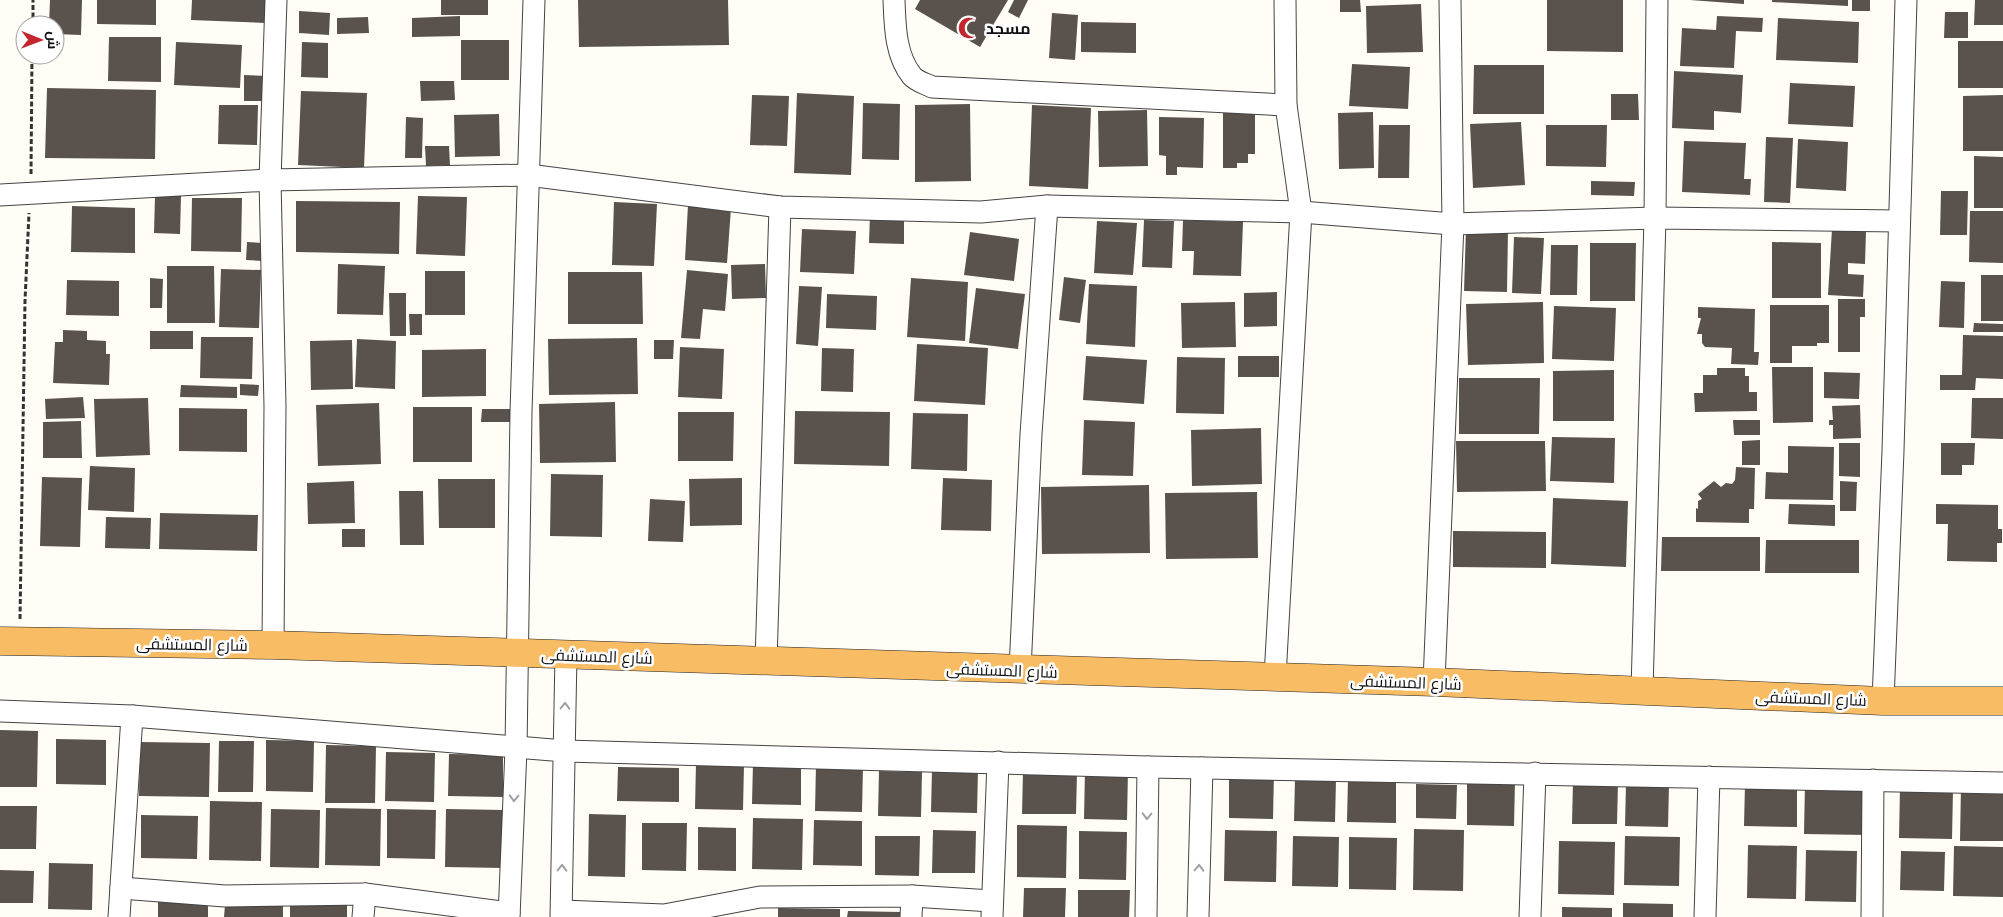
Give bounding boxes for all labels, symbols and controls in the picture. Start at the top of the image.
north arrow [15,15,65,65]
mosque icon: مسجد [956,15,982,41]
place label: مسجد [986,18,1031,38]
text: ش [44,31,62,49]
street label: شارع المستشفى [136,633,248,657]
street label: شارع المستشفى [541,644,653,670]
street label: شارع المستشفى [946,658,1058,684]
street label: شارع المستشفى [1350,670,1462,696]
street label: شارع المستشفى [1755,686,1867,712]
one-way arrow [560,702,570,710]
one-way arrow [508,794,519,802]
one-way arrow [1142,812,1152,820]
one-way arrow [557,864,568,872]
one-way arrow [1194,864,1204,872]

